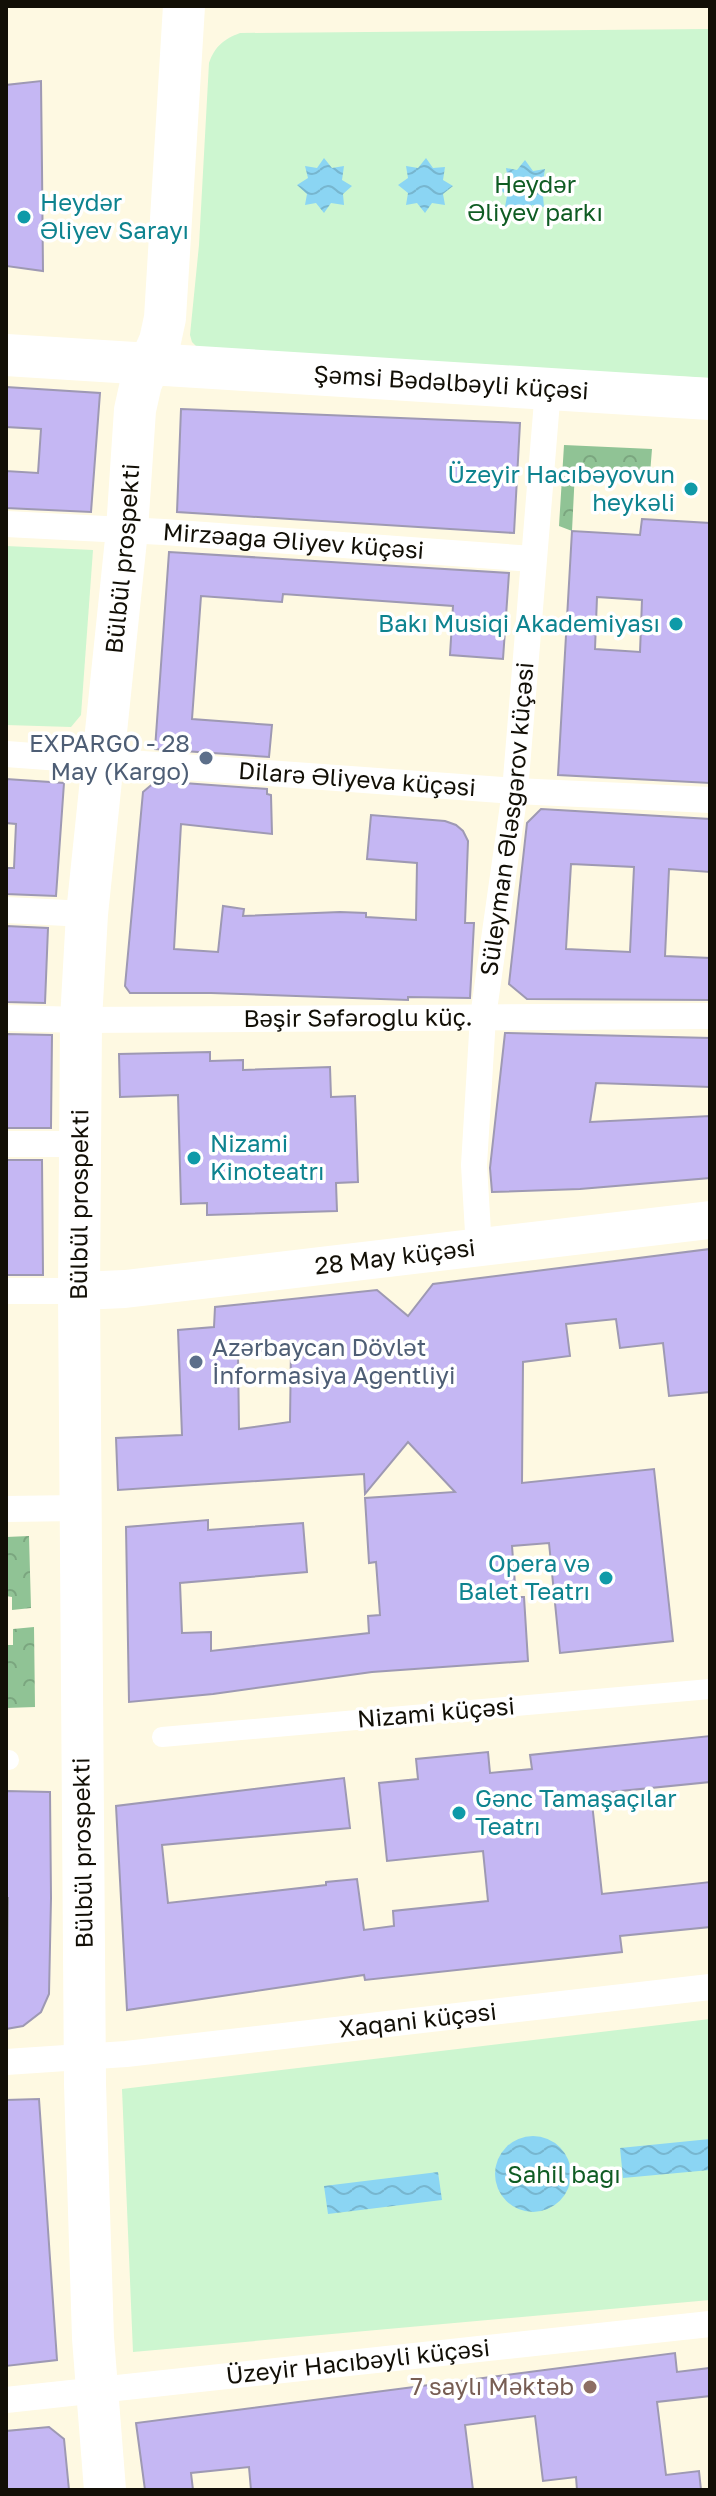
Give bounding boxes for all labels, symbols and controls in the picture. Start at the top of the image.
park label: Heydər Əliyev parkı [467,169,603,226]
place label: Heydər Əliyev Sarayı [40,187,189,244]
marker: Heydər Əliyev Sarayı [15,208,33,226]
street label: Şəmsi Bədəlbəyli küçəsi [313,358,590,404]
place label: Üzeyir Hacıbəyovun heykəli [448,459,675,516]
street label: Bülbül prospekti [98,462,144,655]
marker: Üzeyir Hacıbəyovun heykəli [682,480,700,498]
street label: Mirzəağa Əliyev küçəsi [162,516,425,564]
place label: Bakı Musiqi Akademiyası [378,608,660,637]
marker: Bakı Musiqi Akademiyası [667,615,685,633]
street label: Süleyman Ələsgərov küçəsi [473,661,539,978]
place label: EXPARGO - 28 May (Kargo) [29,728,190,785]
marker: EXPARGO - 28 May (Kargo) [197,749,215,767]
street label: Dilarə Əliyeva küçəsi [238,755,477,801]
street label: Bəşir Səfəroğlu küç. [243,1002,473,1032]
street label: Bülbül prospekti [63,1109,93,1300]
place label: Nizami Kinoteatrı [210,1128,324,1185]
marker: Nizami Kinoteatrı [185,1149,203,1167]
street label: 28 May küçəsi [313,1232,477,1280]
place label: Azərbaycan Dövlət İnformasiya Agentliyi [212,1332,455,1389]
marker: Azərbaycan Dövlət İnformasiya Agentliyi [187,1353,205,1371]
place label: Opera və Balet Teatrı [458,1548,590,1605]
marker: Opera və Balet Teatrı [597,1569,615,1587]
street label: Nizami küçəsi [356,1690,516,1733]
street label: Bülbül prospekti [65,1757,98,1949]
place label: Gənc Tamaşaçılar Teatrı [475,1783,677,1840]
marker: Gənc Tamaşaçılar Teatrı [450,1804,468,1822]
street label: Xaqani küçəsi [337,1996,498,2042]
park label: Sahil bağı [507,2159,621,2188]
street label: Üzeyir Hacıbəyli küçəsi [224,2332,491,2389]
place label: 7 saylı Məktəb [410,2371,574,2400]
marker: 7 saylı Məktəb [581,2378,599,2396]

